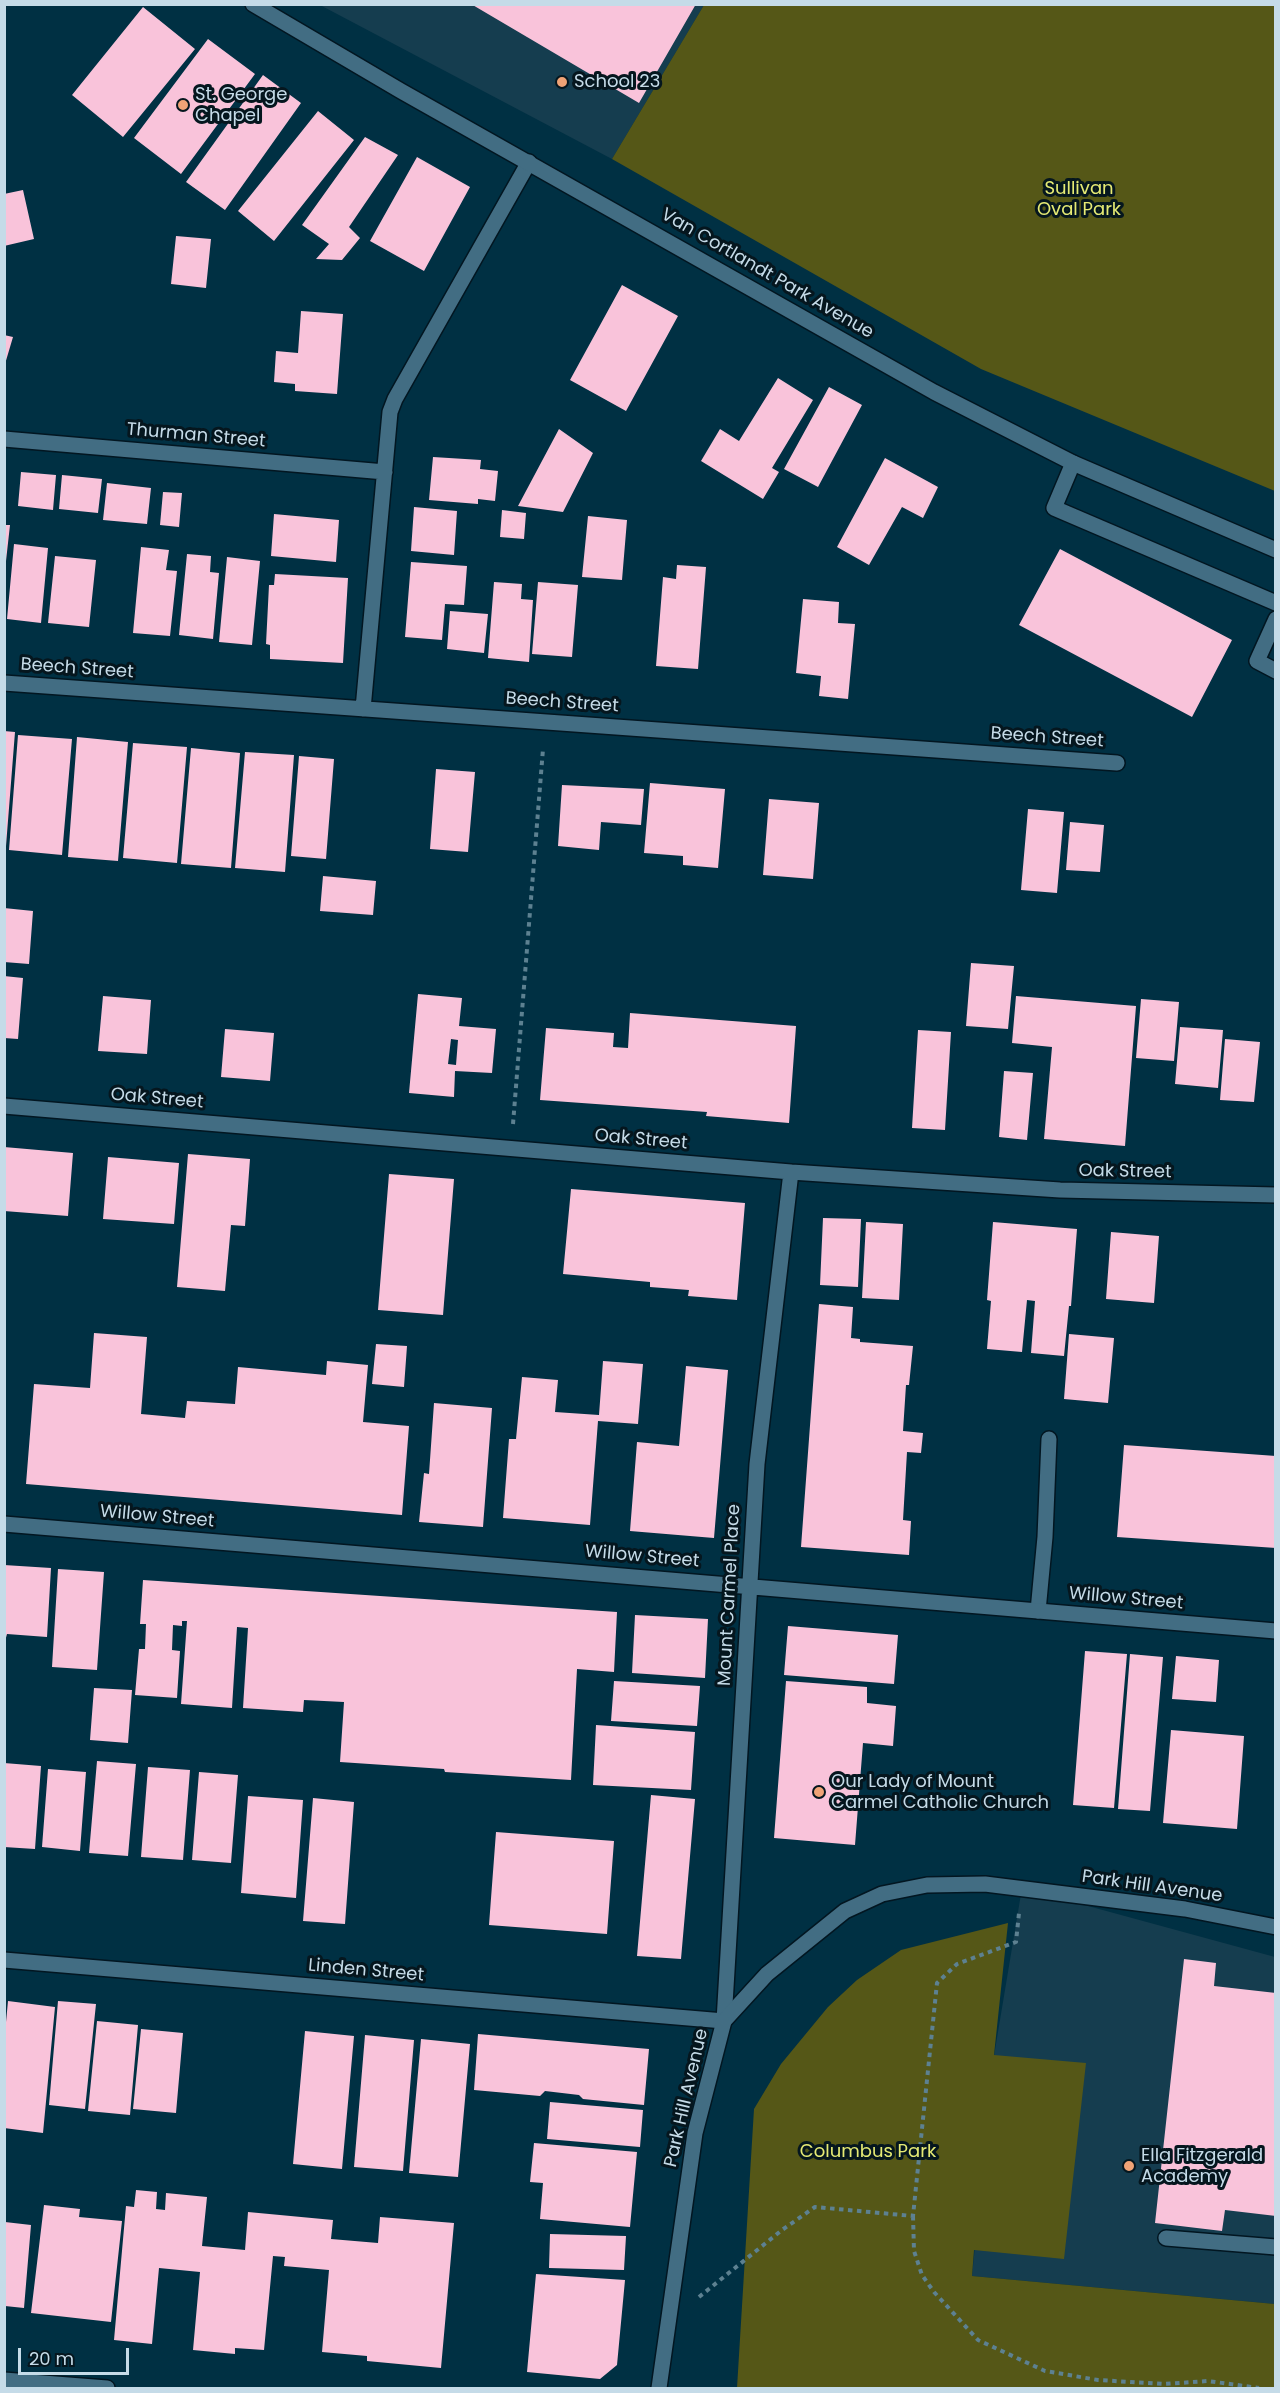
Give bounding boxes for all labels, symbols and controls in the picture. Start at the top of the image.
place label: School 23 [574,71,660,93]
marker: School 23 [555,75,569,89]
place label: St. George Chapel [195,84,287,127]
marker: St. George Chapel [176,98,190,112]
park label: Sullivan Oval Park [1037,178,1121,220]
street label: Van Cortlandt Park Avenue [657,204,877,344]
street label: Thurman Street [126,419,266,453]
street label: Beech Street [20,654,134,684]
street label: Beech Street [505,688,619,718]
street label: Beech Street [990,723,1104,753]
street label: Oak Street [110,1084,204,1114]
street label: Oak Street [594,1125,688,1155]
street label: Oak Street [1078,1160,1172,1184]
street label: Willow Street [99,1501,215,1533]
street label: Mount Carmel Place [714,1503,746,1687]
street label: Willow Street [584,1541,700,1573]
street label: Willow Street [1068,1583,1184,1615]
place label: Our Lady of Mount Carmel Catholic Church [831,1771,1049,1814]
marker: Our Lady of Mount Carmel Catholic Church [812,1785,826,1799]
street label: Park Hill Avenue [1080,1866,1224,1908]
street label: Linden Street [307,1955,425,1987]
street label: Park Hill Avenue [661,2027,713,2169]
park label: Columbus Park [800,2141,936,2163]
place label: Ella Fitzgerald Academy [1141,2145,1263,2188]
marker: Ella Fitzgerald Academy [1122,2159,1136,2173]
scale bar [21,2336,132,2374]
text: 20 m [29,2346,74,2371]

